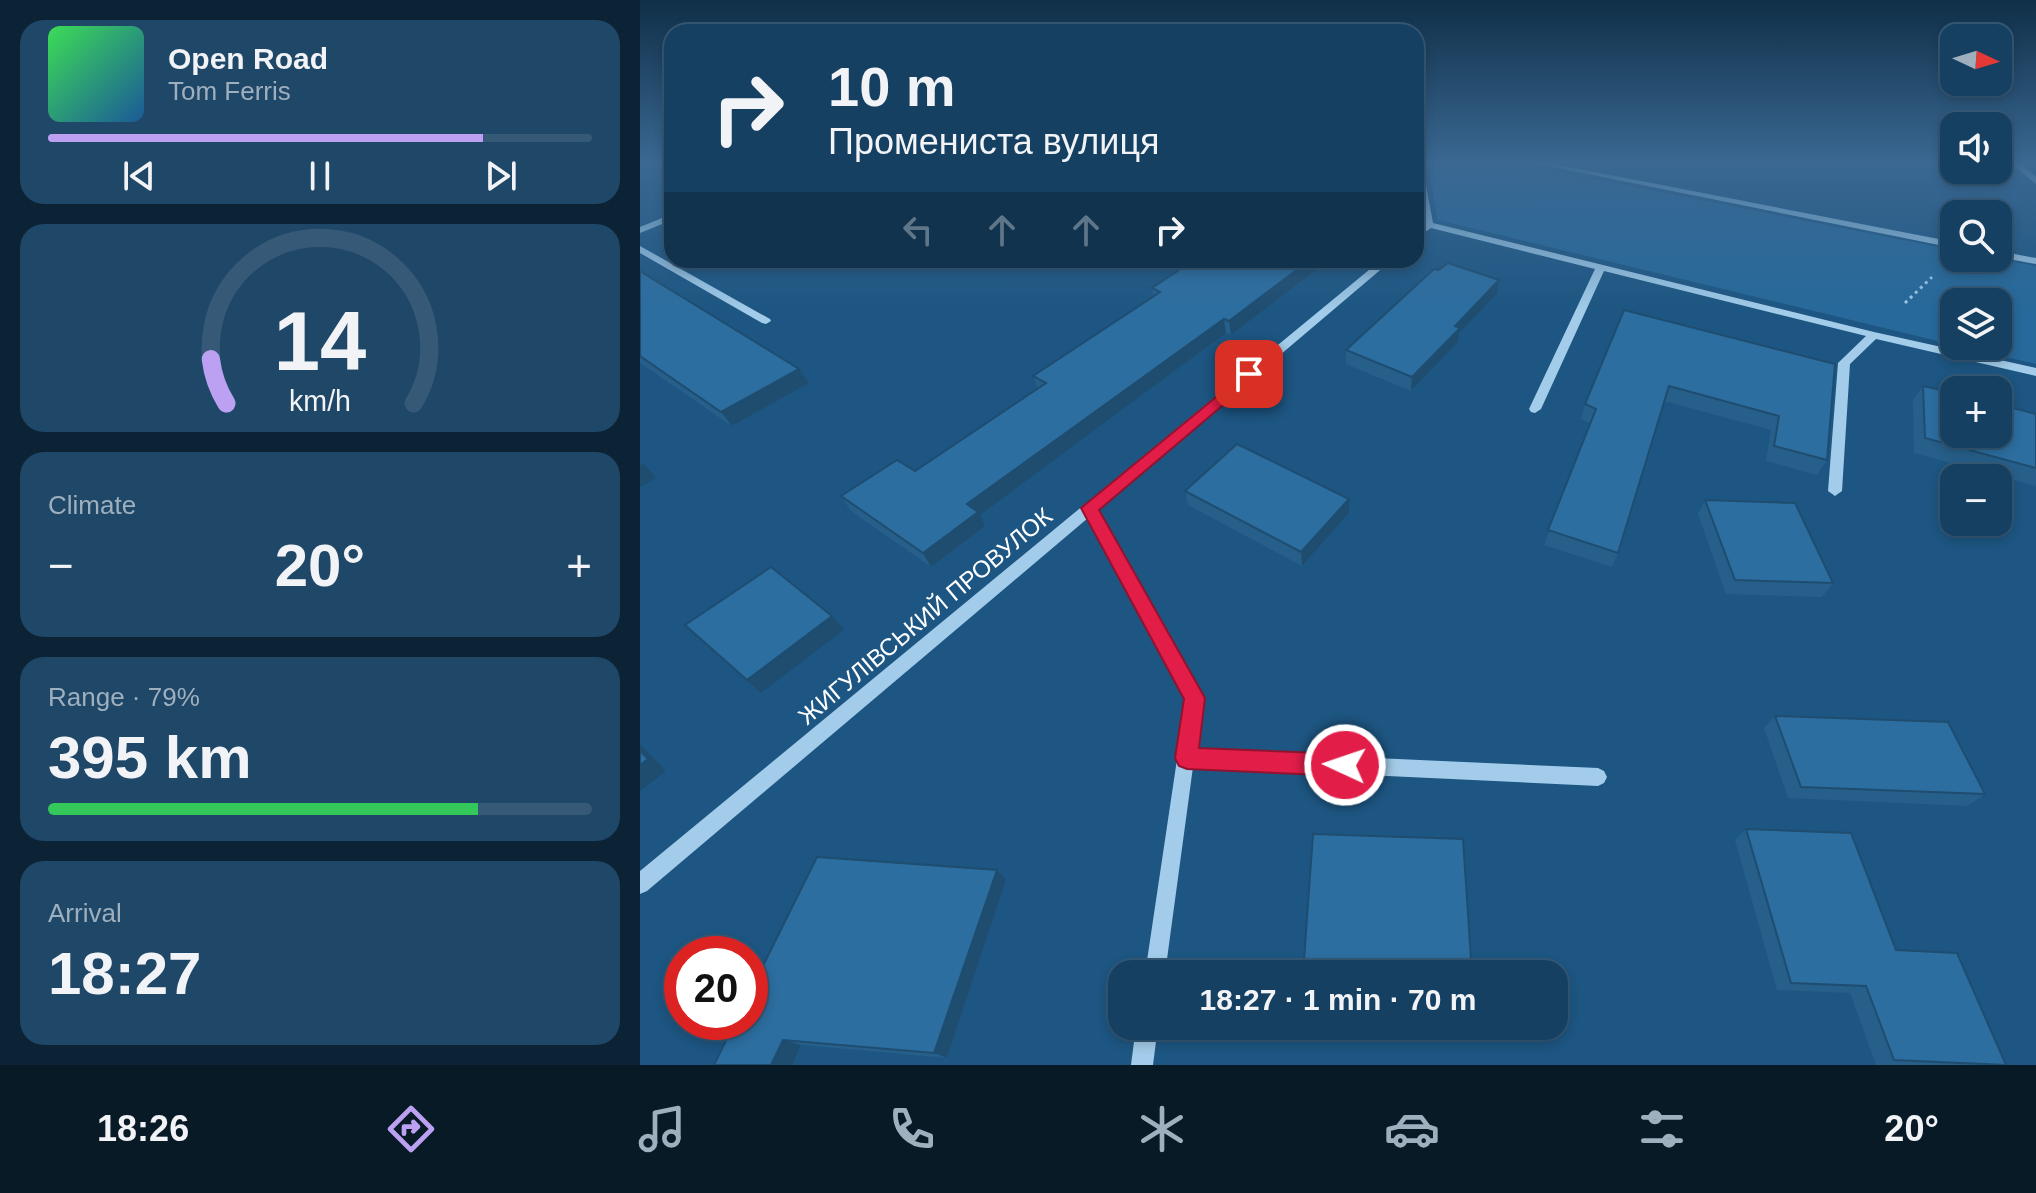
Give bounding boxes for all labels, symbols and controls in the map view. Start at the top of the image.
north arrow [1940,24,2012,96]
map controls [1940,24,2012,536]
text: Open Road [168,42,328,75]
text: 10 m [828,55,956,118]
icon: right [696,56,800,160]
text: Tom Ferris [168,76,291,106]
button: sound [1940,112,2012,184]
text: Промениста вулиця [828,121,1160,162]
icon: previous [117,154,161,198]
icon: pause [298,154,342,198]
icon: next [479,154,523,198]
button: search [1940,200,2012,272]
icon: left [896,208,940,252]
icon: ahead [980,208,1024,252]
icon: ahead [1064,208,1108,252]
icon: right [1148,208,1192,252]
button: layers [1940,288,2012,360]
text: 14 [274,295,366,388]
pin [1215,340,1283,408]
icon: arrive [1227,352,1271,396]
button: + [1940,376,2012,448]
text: km/h [289,385,351,417]
button: − [1940,464,2012,536]
text: Climate [48,490,136,520]
street label: ЖИГУЛІВСЬКИЙ ПРОВУЛОК [793,502,1057,730]
text: 20° [275,532,365,599]
text: − [48,541,74,590]
text: + [566,541,592,590]
text: Range · 79% [48,682,200,712]
position arrow [1303,723,1387,807]
text: 395 km [48,724,252,791]
text: Arrival [48,898,122,928]
speed limit sign: 20 [664,936,768,1040]
text: 18:27 [48,940,201,1007]
text: 18:27 · 1 min · 70 m [1200,983,1476,1016]
icon: directions [383,1101,439,1157]
icon: music [634,1101,690,1157]
icon: phone [884,1101,940,1157]
icon: climate [1134,1101,1190,1157]
icon: car [1384,1101,1440,1157]
icon: filters [1634,1101,1690,1157]
text: 18:26 [97,1108,189,1149]
text: 20° [1884,1108,1939,1149]

